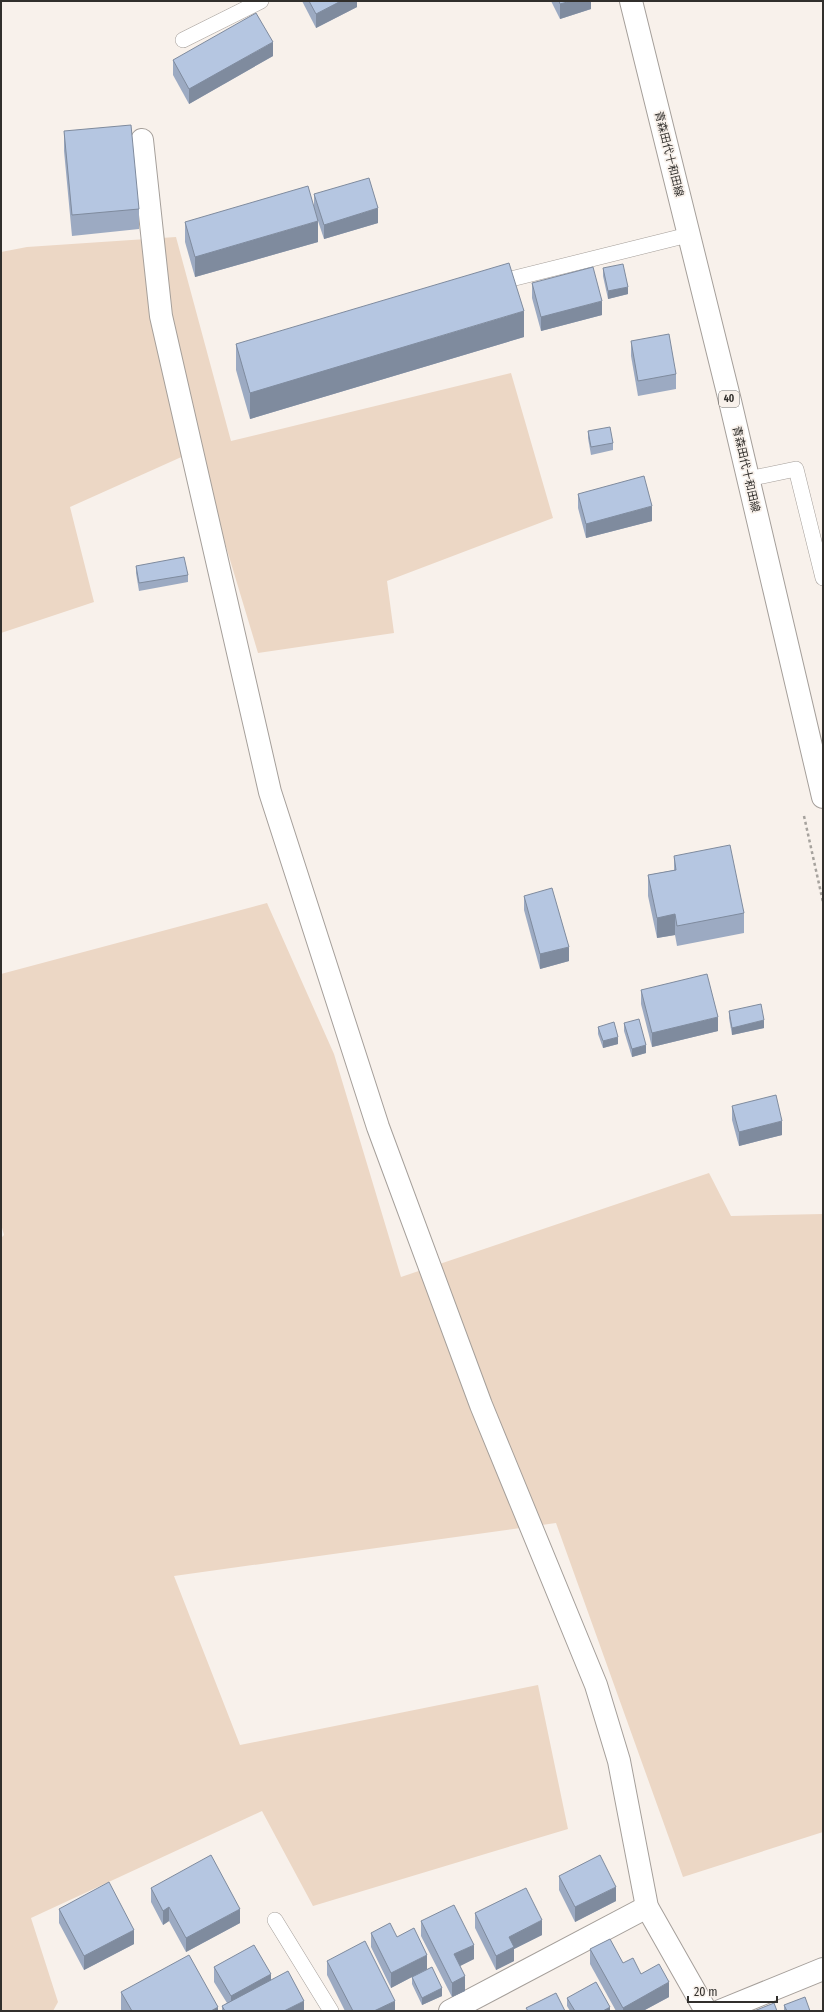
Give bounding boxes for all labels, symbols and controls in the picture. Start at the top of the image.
street label: 青森田代十和田線 [652,110,686,198]
road number: 40 [719,391,739,407]
street label: 青森田代十和田線 [730,425,762,513]
scale bar [688,1978,777,2004]
text: 20 m [694,1985,718,1999]

